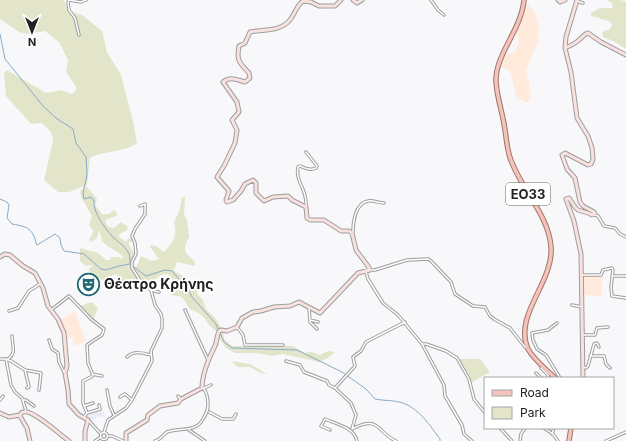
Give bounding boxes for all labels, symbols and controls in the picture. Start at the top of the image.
north arrow [12,12,52,52]
text: N [28,35,36,49]
road number: ΕΟ33 [506,183,550,205]
theatre icon: Θέατρο Κρήνης [76,271,102,297]
place label: Θέατρο Κρήνης [104,275,213,292]
legend [484,377,614,429]
text: Road [520,385,549,400]
text: Park [520,405,546,420]

